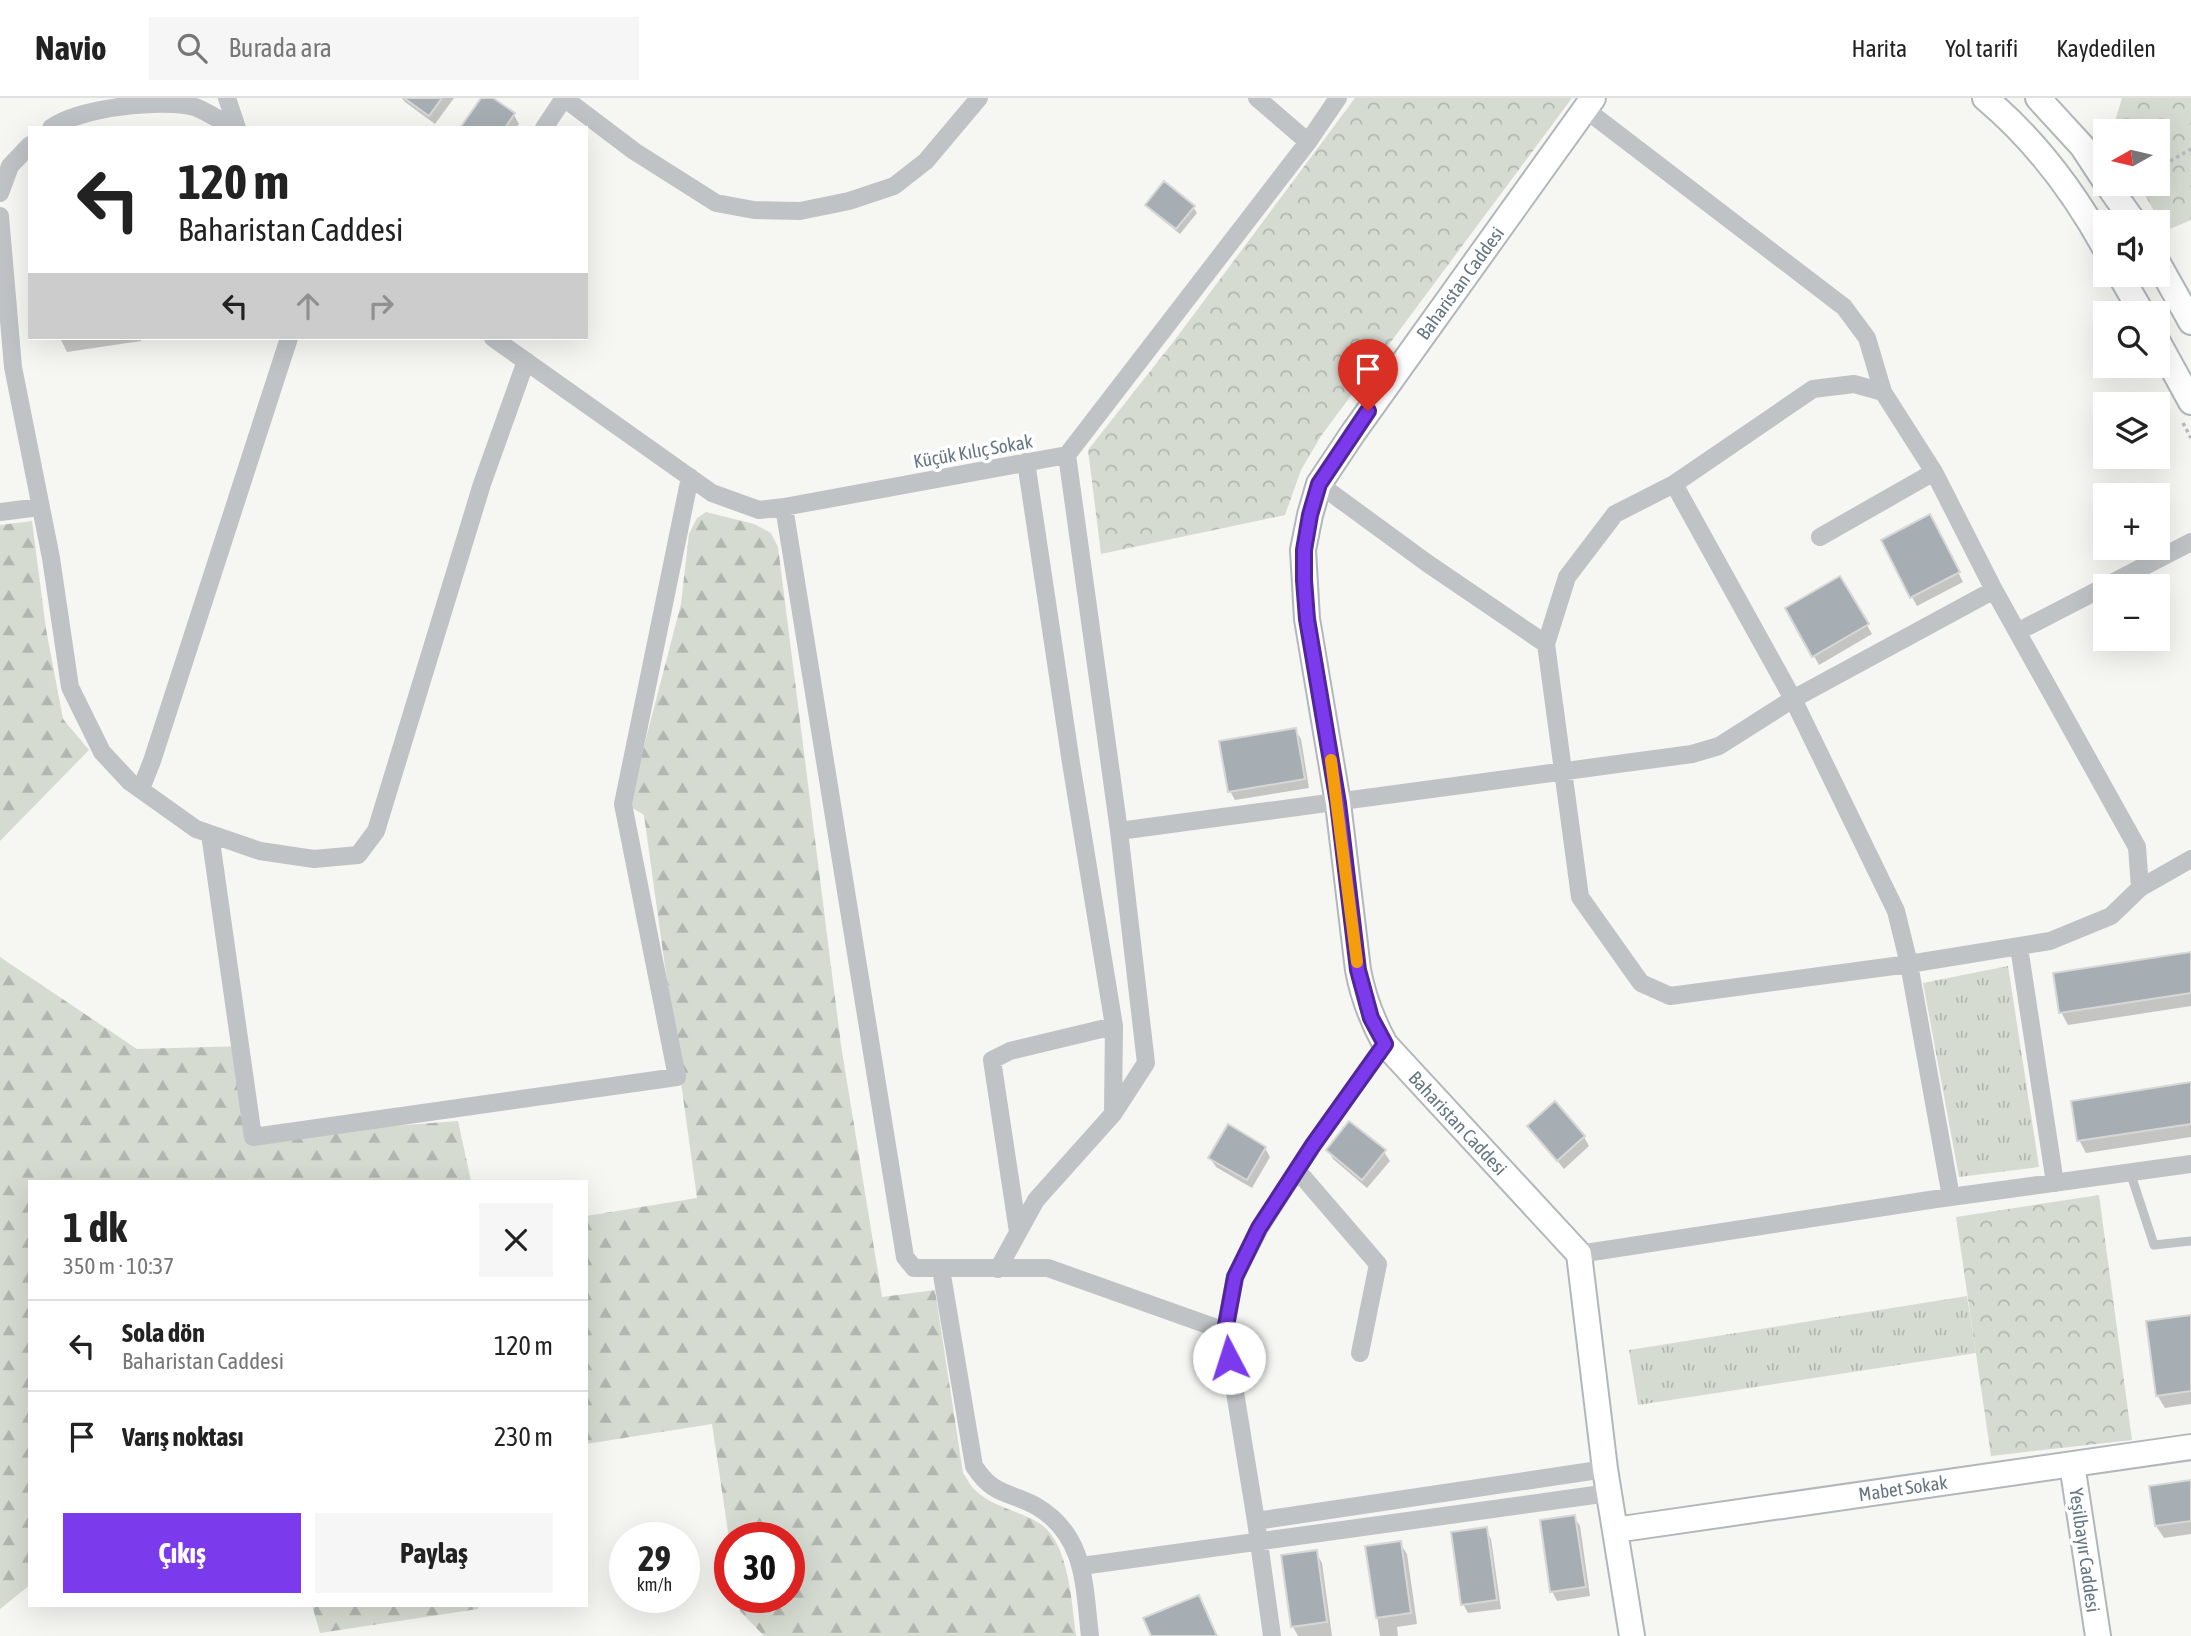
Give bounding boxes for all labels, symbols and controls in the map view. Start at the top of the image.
search box [149,17,639,80]
text: Navio [35,29,107,67]
icon: search [173,29,211,67]
text: Burada ara [229,33,332,63]
text: Harita [1851,35,1907,62]
text: Yol tarifi [1945,35,2018,62]
text: Kaydedilen [2056,35,2156,62]
north arrow [2093,119,2170,196]
map controls [2093,119,2170,651]
text: 120 m [178,153,289,209]
icon: left [63,154,154,245]
button: sound [2093,210,2170,287]
text: Baharistan Caddesi [178,211,403,248]
street label: Baharistan Caddesi [1412,222,1508,344]
icon: left [216,287,254,325]
icon: ahead [289,287,327,325]
icon: right [362,287,400,325]
button: search [2093,301,2170,378]
pin [1338,339,1398,411]
icon: arrive [1349,350,1387,388]
button: layers [2093,392,2170,469]
street label: Küçük Kılıç Sokak [912,430,1035,472]
button: + [2093,483,2170,560]
button: − [2093,574,2170,651]
street label: Baharistan Caddesi [1404,1067,1512,1179]
text: 1 dk [63,1203,127,1251]
button: close [479,1203,553,1277]
text: 350 m · 10:37 [63,1253,174,1279]
text: Sola dön [122,1318,205,1348]
position arrow [1192,1321,1266,1395]
icon: left [63,1327,101,1365]
text: 120 m [494,1331,553,1361]
text: Baharistan Caddesi [122,1348,284,1374]
icon: arrive [63,1418,101,1456]
text: Varış noktası [122,1422,243,1452]
text: 230 m [494,1422,553,1452]
street label: Mabet Sokak [1857,1471,1950,1505]
street label: Yeşilbayır Caddesi [2065,1486,2105,1614]
button: Çıkış [63,1513,301,1593]
button: Paylaş [315,1513,553,1593]
speed limit sign: 30 [714,1522,805,1613]
text: 29 [638,1538,671,1578]
text: km/h [637,1574,672,1595]

